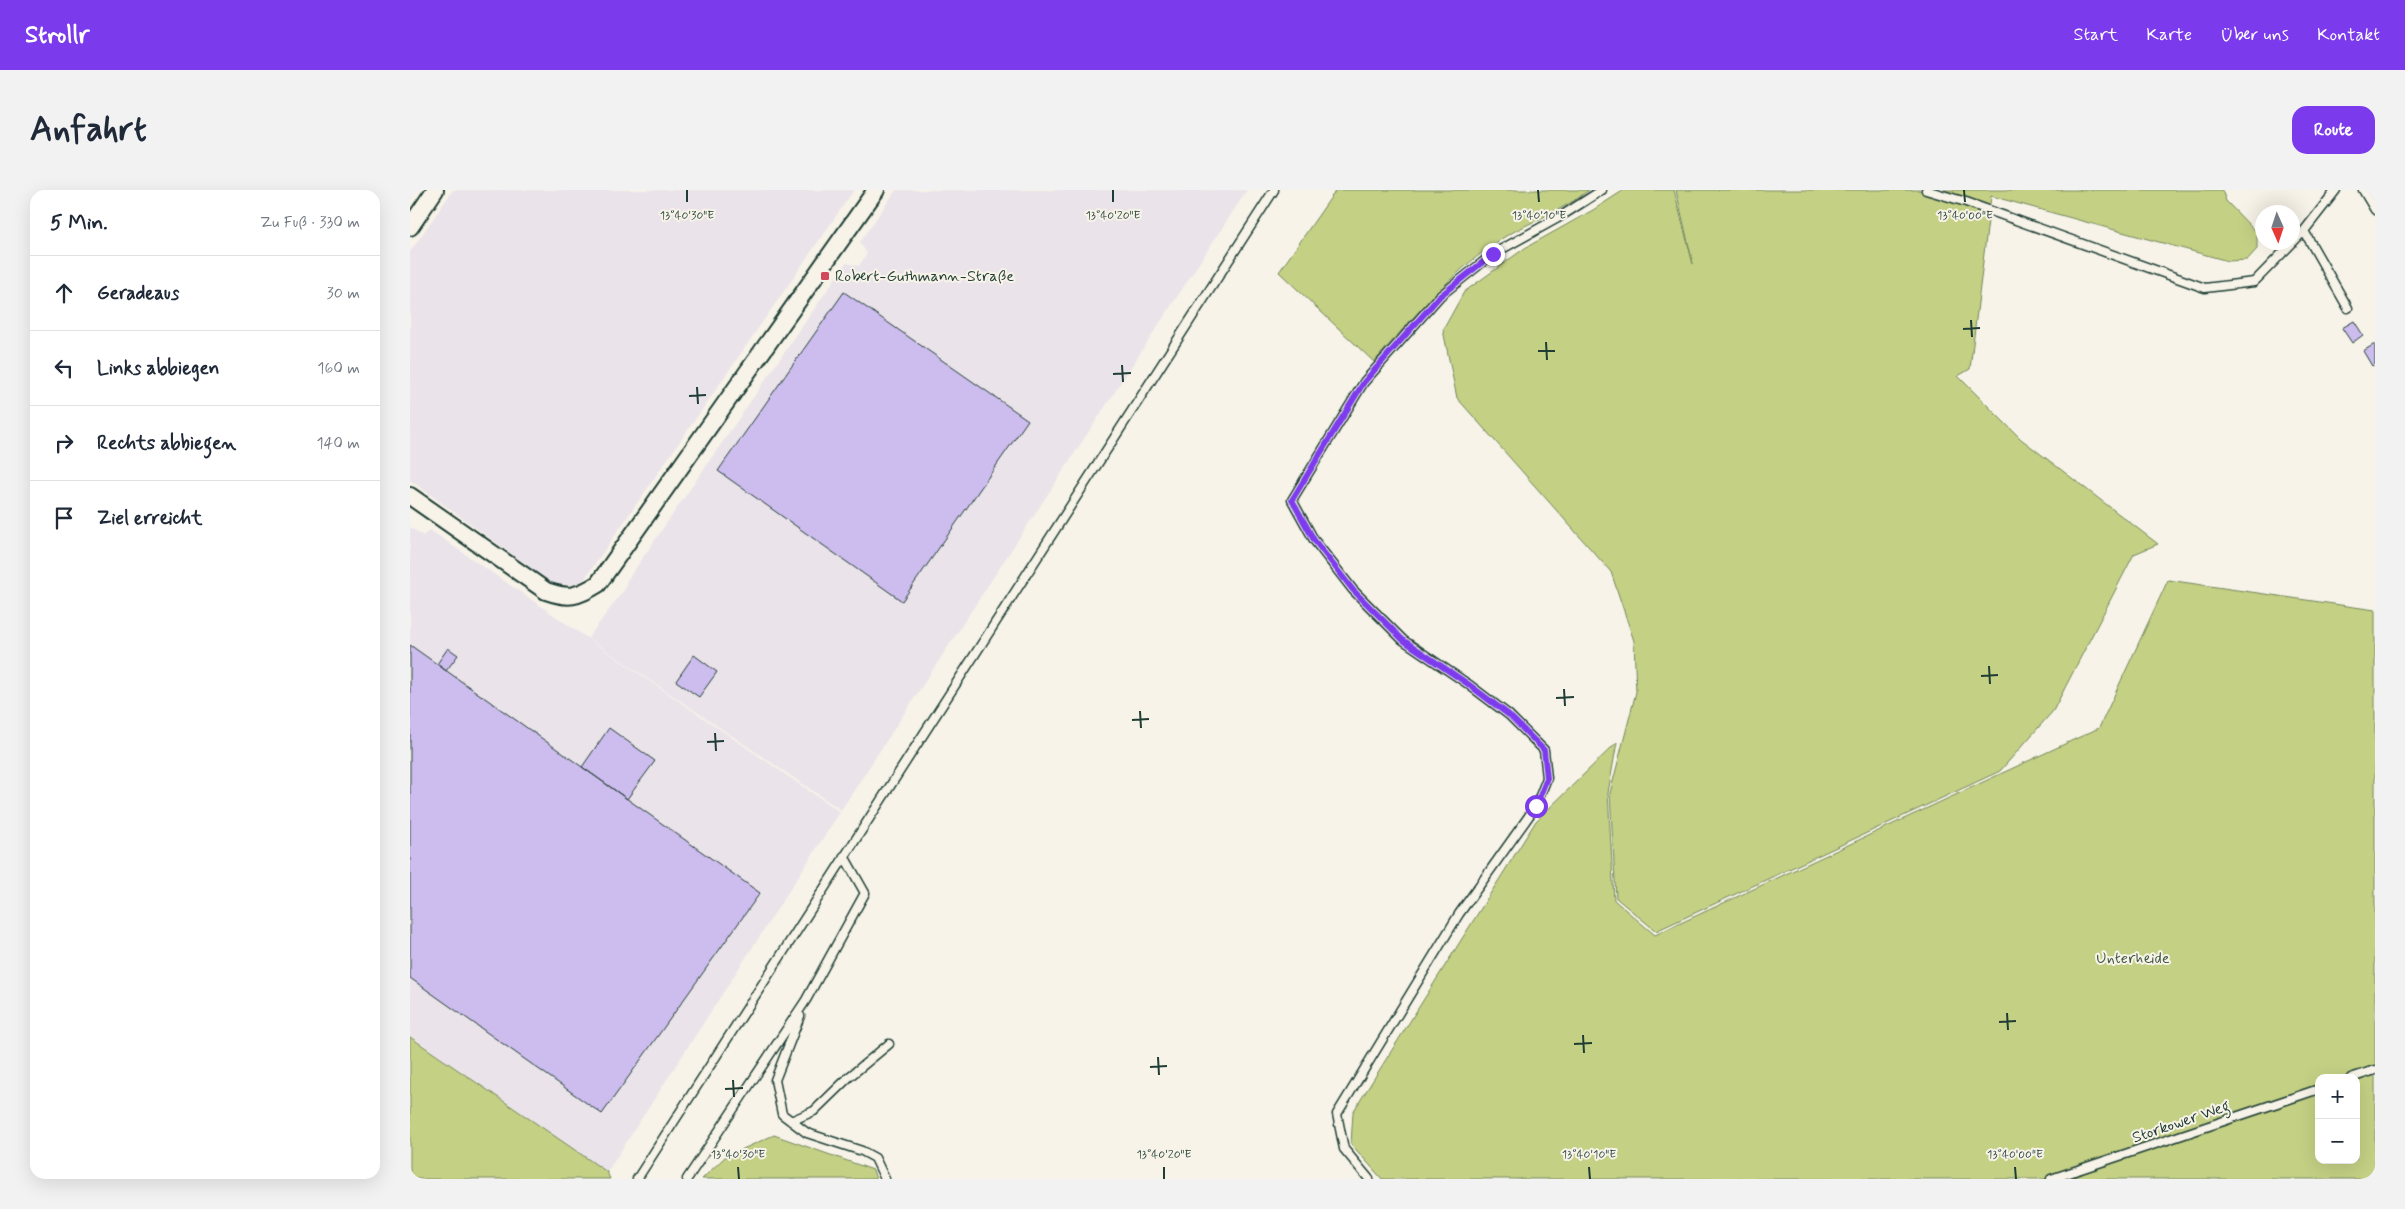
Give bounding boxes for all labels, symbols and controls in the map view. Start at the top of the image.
text: Strollr [25,20,89,51]
text: Start [2074,23,2118,47]
text: Karte [2146,23,2192,47]
text: Über uns [2220,23,2289,47]
text: Kontakt [2317,23,2380,47]
button: Route [2292,106,2375,154]
text: Anfahrt [30,107,147,153]
north arrow [2255,205,2300,250]
text: 13°40'30"E [660,208,714,224]
text: 13°40'20"E [1085,208,1141,224]
text: 13°40'10"E [1512,208,1566,224]
text: 13°40'00"E [1937,208,1993,224]
text: 5 Min. [50,209,108,237]
text: Zu Fuß · 330 m [260,212,360,233]
route end [1482,243,1505,266]
place label: Robert-Guthmann-Straße [835,266,1014,287]
marker: Robert-Guthmann-Straße [819,270,831,282]
icon: ahead [50,279,78,307]
text: Geradeaus [97,281,179,306]
text: 30 m [327,283,360,304]
icon: left [50,354,78,382]
text: Links abbiegen [97,356,219,381]
text: 160 m [317,358,360,379]
icon: right [50,429,78,457]
text: Rechts abbiegen [97,431,236,456]
text: 140 m [316,433,360,454]
icon: arrive [50,504,78,532]
text: Ziel erreicht [97,506,202,531]
route start [1525,795,1548,818]
park label: Unterheide [2096,948,2170,969]
map controls [2315,1074,2360,1164]
button: + [2315,1074,2360,1119]
street label: Storkower Weg [2129,1095,2233,1149]
button: − [2315,1119,2360,1164]
text: 13°40'30"E [711,1147,765,1163]
text: 13°40'20"E [1136,1147,1192,1163]
text: 13°40'10"E [1562,1147,1616,1163]
text: 13°40'00"E [1987,1147,2043,1163]

